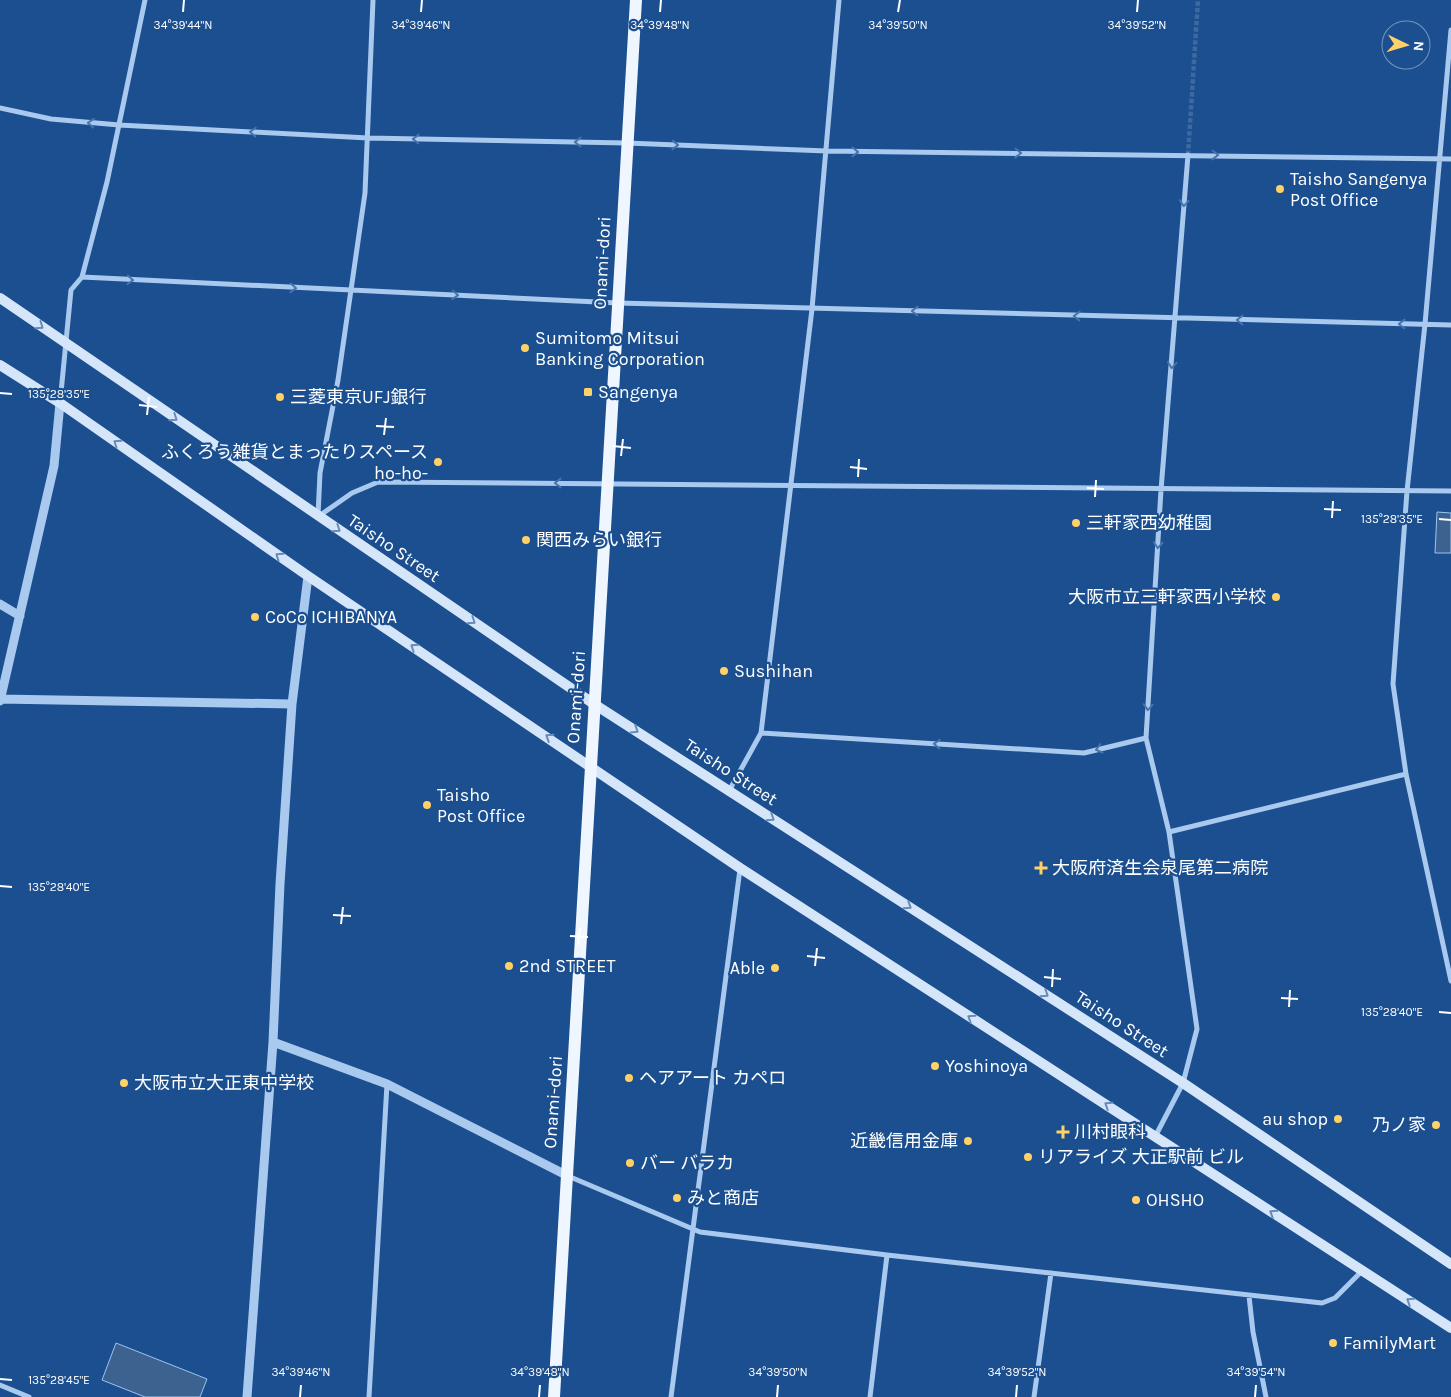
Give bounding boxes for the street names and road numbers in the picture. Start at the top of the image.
street label: Onami-dori [589,216,615,310]
street label: Taisho Street [344,509,445,587]
street label: Onami-dori [562,650,590,744]
street label: Taisho Street [680,734,782,810]
street label: Taisho Street [1071,986,1173,1062]
street label: Onami-dori [539,1055,567,1149]

